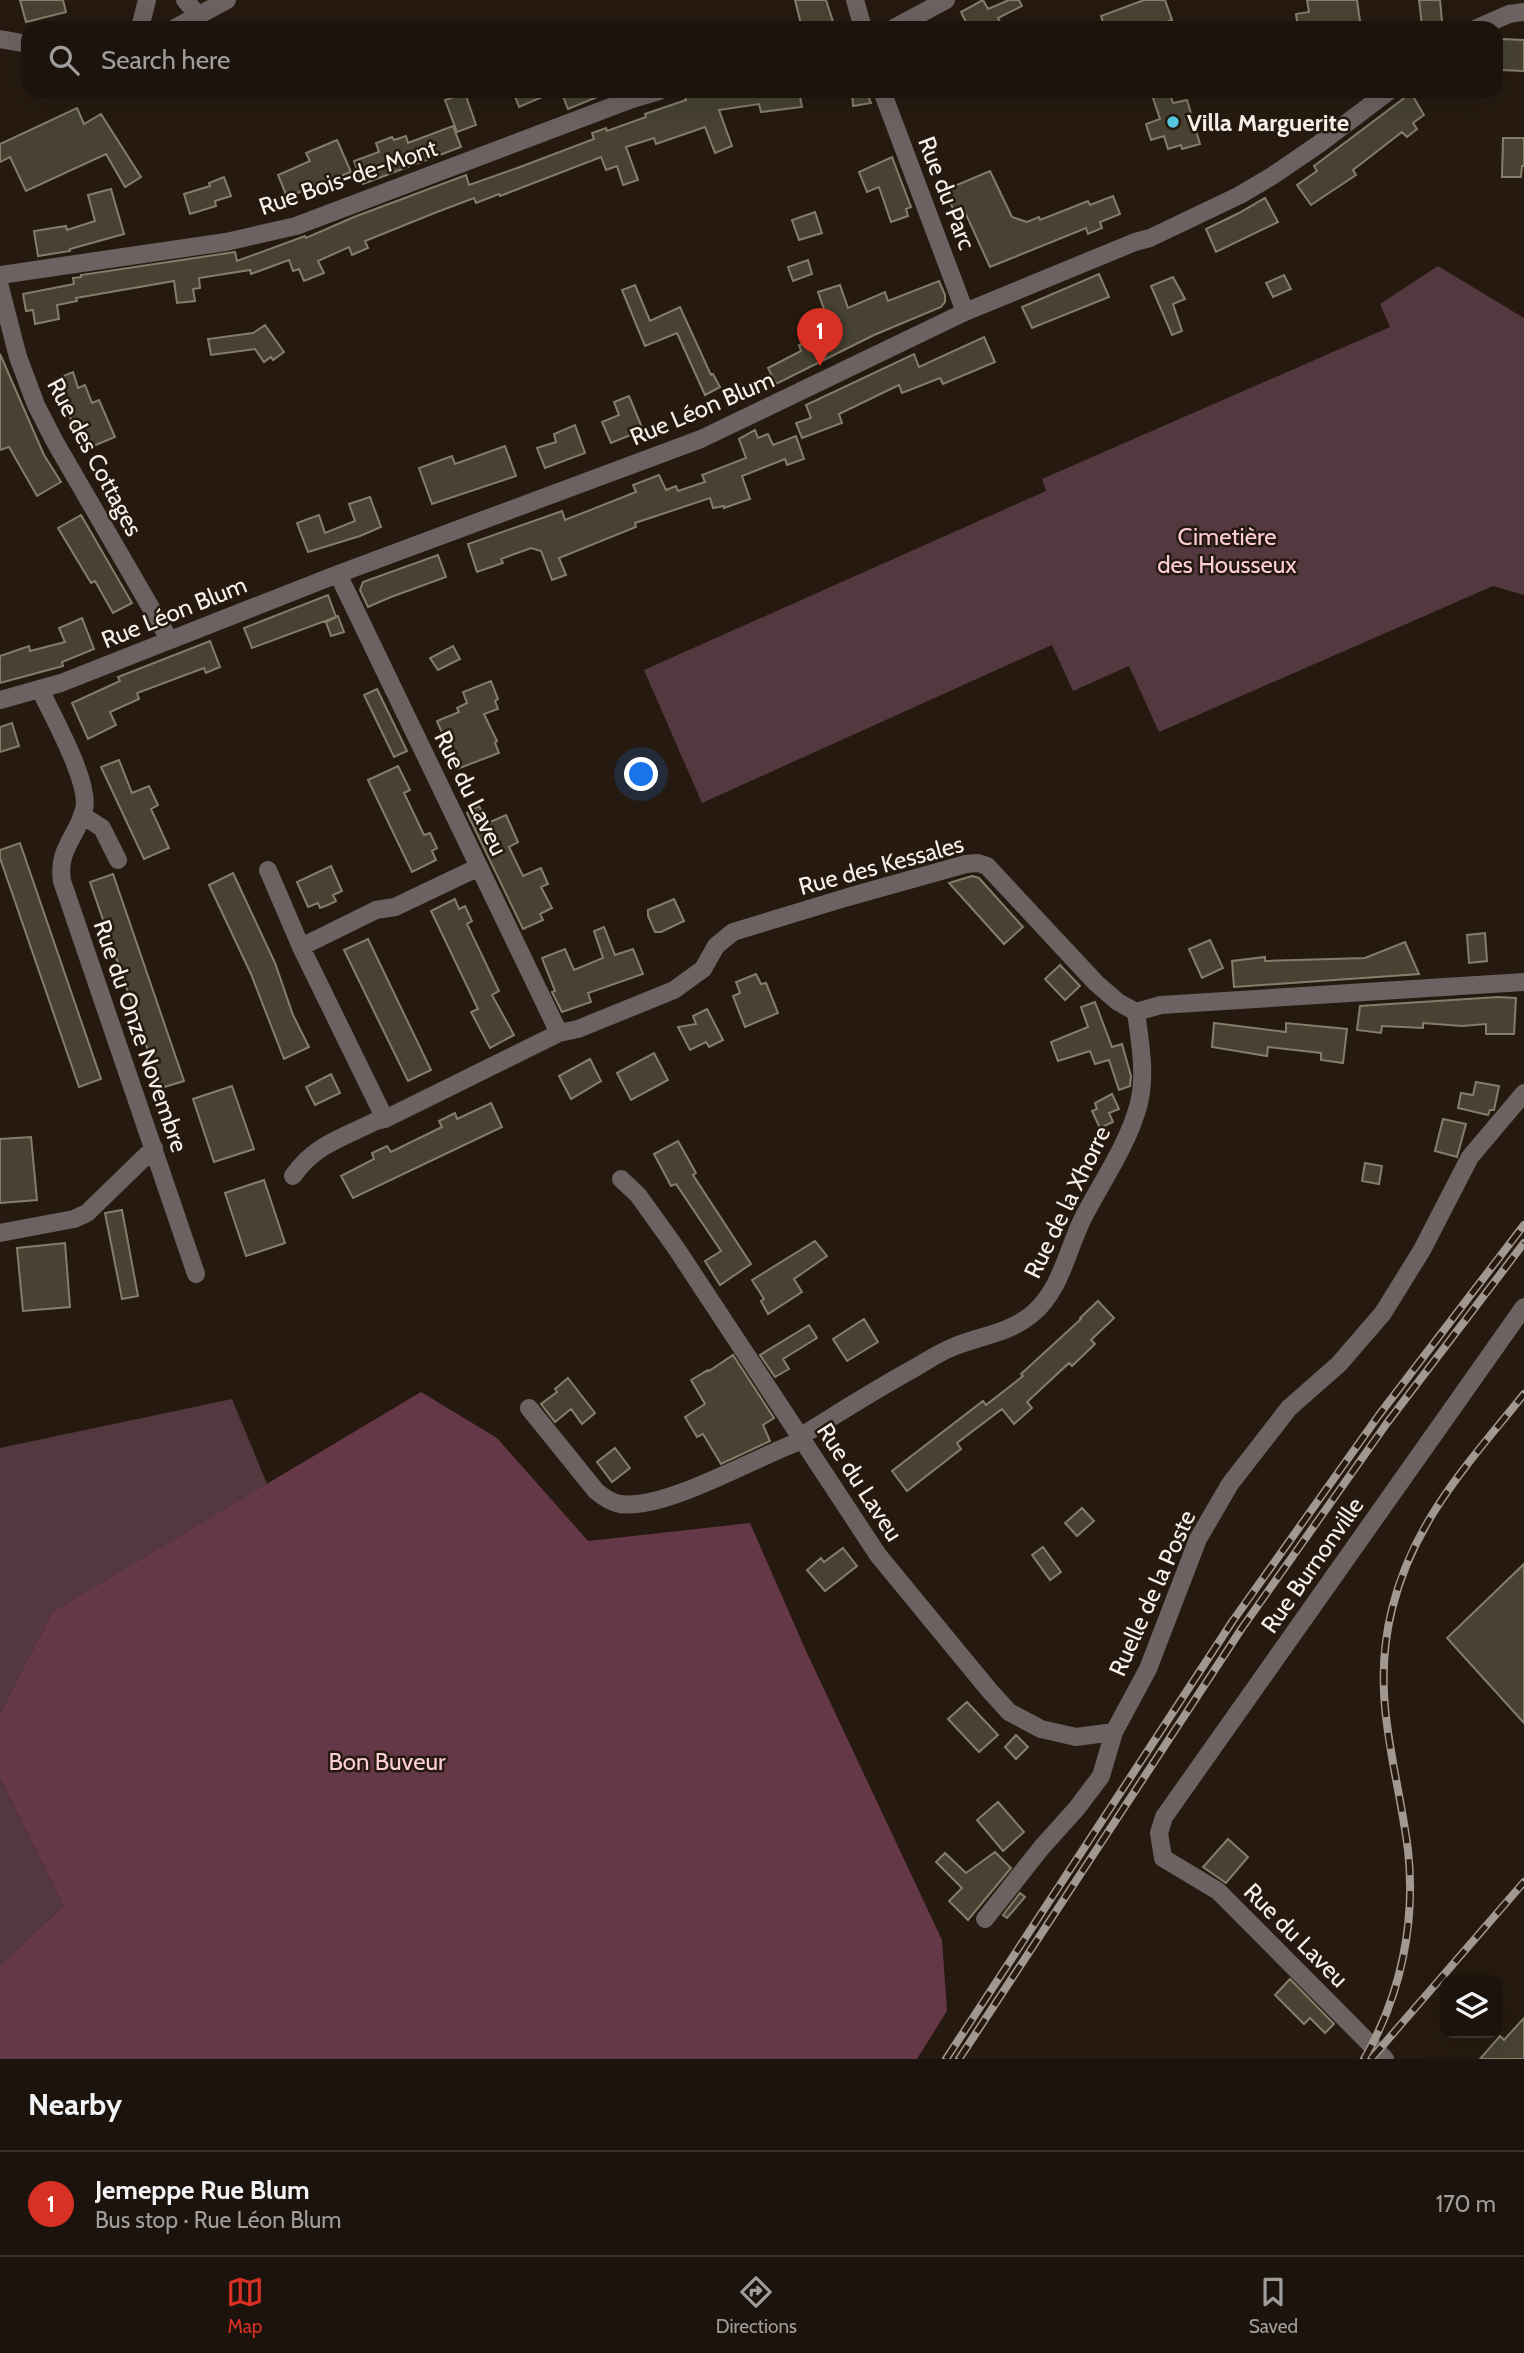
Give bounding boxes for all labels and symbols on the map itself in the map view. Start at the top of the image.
place label: Villa Marguerite [1187,108,1349,137]
marker: Villa Marguerite [1165,114,1181,130]
street label: Rue du Parc [912,132,982,254]
street label: Rue Bois-de-Mont [255,133,441,221]
pin: 1 [797,308,843,366]
street label: Rue Léon Blum [625,365,779,451]
street label: Rue des Cottages [41,373,149,541]
park label: Cimetière des Housseux [1157,522,1297,579]
street label: Rue Léon Blum [97,570,251,654]
street label: Rue du Laveu [428,726,514,860]
your location [624,757,658,791]
street label: Rue des Kessales [795,829,967,901]
street label: Rue du Onze Novembre [88,916,194,1156]
street label: Rue de la Xhorre [1018,1121,1116,1283]
street label: Rue du Laveu [811,1417,909,1547]
street label: Rue Burnonville [1255,1492,1369,1638]
street label: Ruelle de la Poste [1102,1506,1202,1680]
park label: Bon Buveur [328,1747,446,1776]
street label: Rue du Laveu [1238,1877,1354,1993]

